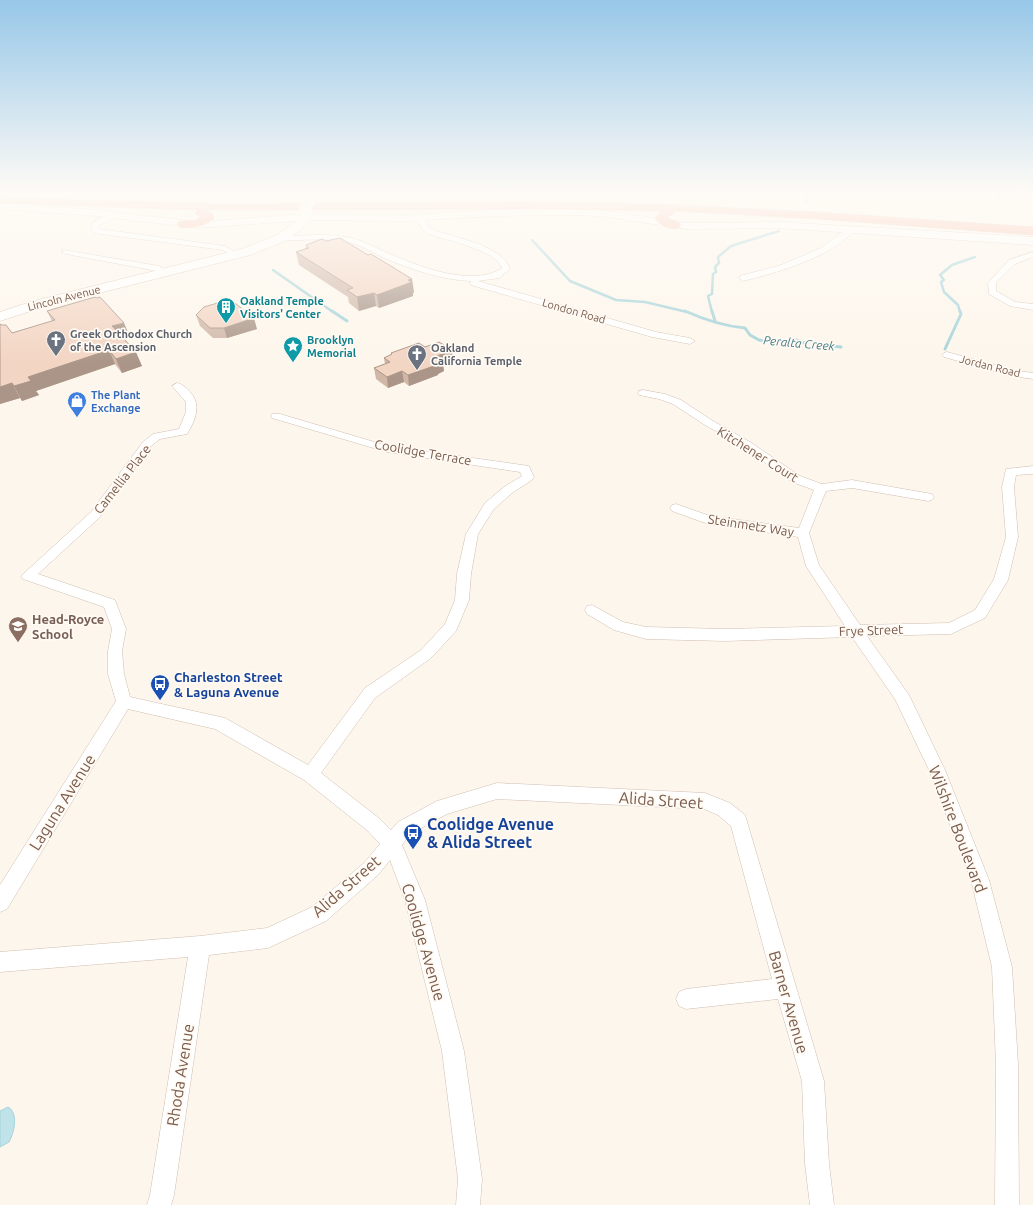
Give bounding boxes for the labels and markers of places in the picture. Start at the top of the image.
place label: Oakland Temple Visitors' Center [240,295,324,320]
building icon: Oakland Temple Visitors' Center [215,296,237,324]
place label: Greek Orthodox Church of the Ascension [70,328,192,353]
church icon: Greek Orthodox Church of the Ascension [45,329,67,357]
place label: Brooklyn Memorial [307,334,357,359]
place icon: Brooklyn Memorial [282,335,304,363]
place label: Oakland California Temple [431,342,522,367]
church icon: Oakland California Temple [406,343,428,371]
place label: The Plant Exchange [91,389,141,414]
shop icon: The Plant Exchange [66,390,88,418]
place label: Head-Royce School [32,612,104,641]
school or university icon: Head-Royce School [7,615,29,643]
place label: Charleston Street & Laguna Avenue [174,670,283,699]
bus stop icon: Charleston Street & Laguna Avenue [149,673,171,701]
place label: Coolidge Avenue & Alida Street [427,815,554,851]
bus stop icon: Coolidge Avenue & Alida Street [402,822,424,850]

